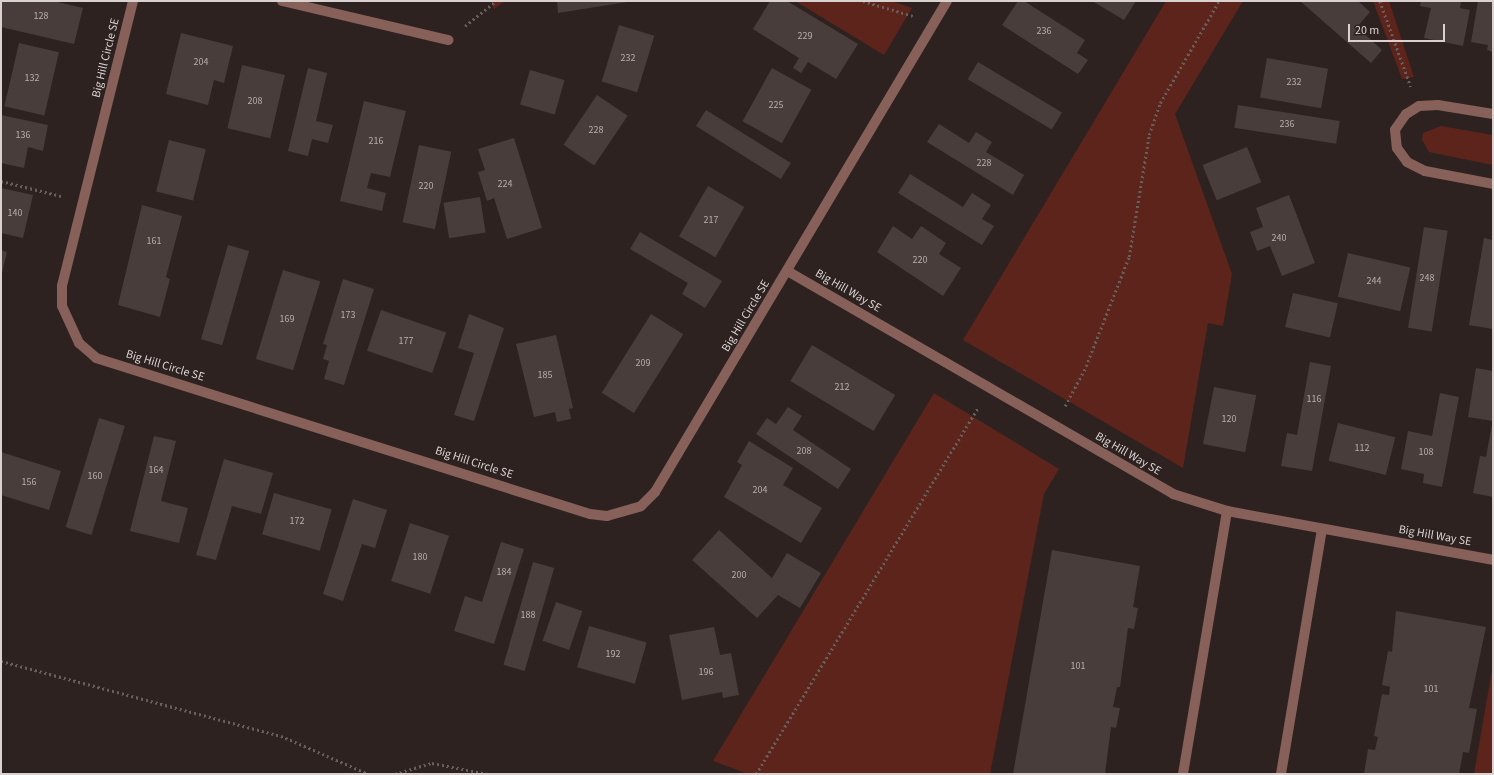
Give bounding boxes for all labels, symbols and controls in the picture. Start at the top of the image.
house number: 128 [34,11,48,23]
scale bar [1350,16,1447,42]
street label: Big Hill Circle SE [89,17,123,99]
text: 20 m [1355,22,1379,39]
house number: 236 [1037,26,1051,38]
house number: 229 [798,31,812,43]
house number: 232 [621,53,635,65]
house number: 204 [194,57,208,69]
house number: 132 [25,73,39,85]
house number: 232 [1287,77,1301,89]
house number: 208 [248,96,262,108]
house number: 225 [769,100,783,112]
house number: 236 [1280,119,1294,131]
house number: 228 [589,125,603,137]
house number: 136 [16,130,30,142]
house number: 216 [369,136,383,148]
house number: 228 [977,158,991,170]
house number: 224 [498,179,512,191]
house number: 220 [419,181,433,193]
house number: 140 [8,208,22,220]
house number: 217 [704,215,718,227]
house number: 240 [1272,233,1286,245]
house number: 161 [147,236,161,248]
house number: 220 [913,255,927,267]
street label: Big Hill Way SE [812,266,884,316]
house number: 248 [1420,273,1434,285]
house number: 244 [1367,276,1381,288]
street label: Big Hill Circle SE [719,277,773,355]
house number: 173 [341,310,355,322]
house number: 169 [280,314,294,326]
house number: 177 [399,336,413,348]
street label: Big Hill Circle SE [124,347,206,385]
house number: 209 [636,358,650,370]
house number: 185 [538,370,552,382]
house number: 212 [835,382,849,394]
house number: 116 [1307,394,1321,406]
house number: 120 [1222,414,1236,426]
street label: Big Hill Way SE [1092,429,1164,479]
house number: 112 [1355,443,1369,455]
street label: Big Hill Circle SE [433,444,515,482]
house number: 208 [797,446,811,458]
house number: 108 [1419,447,1433,459]
house number: 164 [149,465,163,477]
house number: 160 [88,471,102,483]
house number: 156 [22,477,36,489]
house number: 204 [753,485,767,497]
house number: 172 [290,516,304,528]
street label: Big Hill Way SE [1397,523,1473,549]
house number: 180 [413,552,427,564]
house number: 184 [497,567,511,579]
house number: 200 [732,570,746,582]
house number: 188 [521,610,535,622]
house number: 192 [606,649,620,661]
house number: 101 [1071,661,1085,673]
house number: 196 [699,667,713,679]
house number: 101 [1424,684,1438,696]

